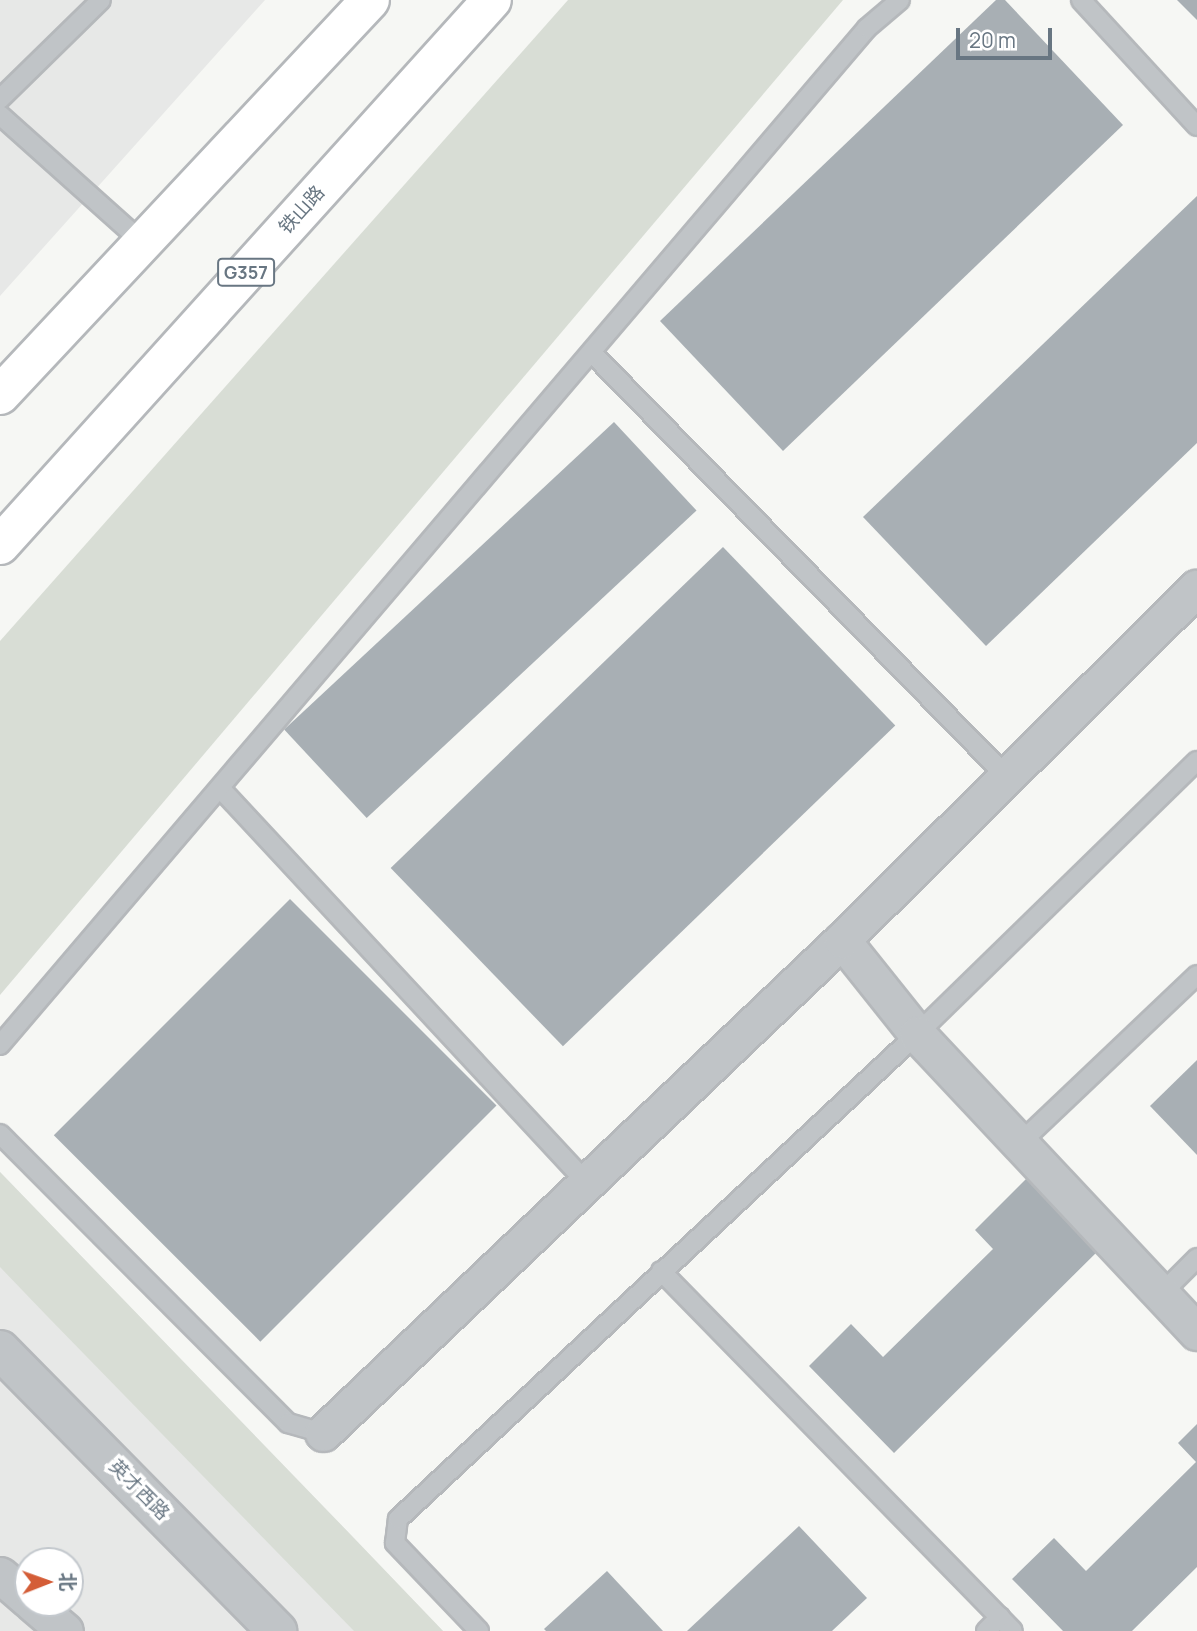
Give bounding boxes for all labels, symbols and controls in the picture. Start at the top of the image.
scale bar [959,14,1055,58]
text: 20 m [969,26,1016,54]
street label: 铁山路 [274,181,330,239]
road number: G357 [216,258,276,286]
street label: 英才西路 [104,1455,174,1525]
north arrow [14,1547,84,1617]
text: 北 [55,1572,81,1591]

